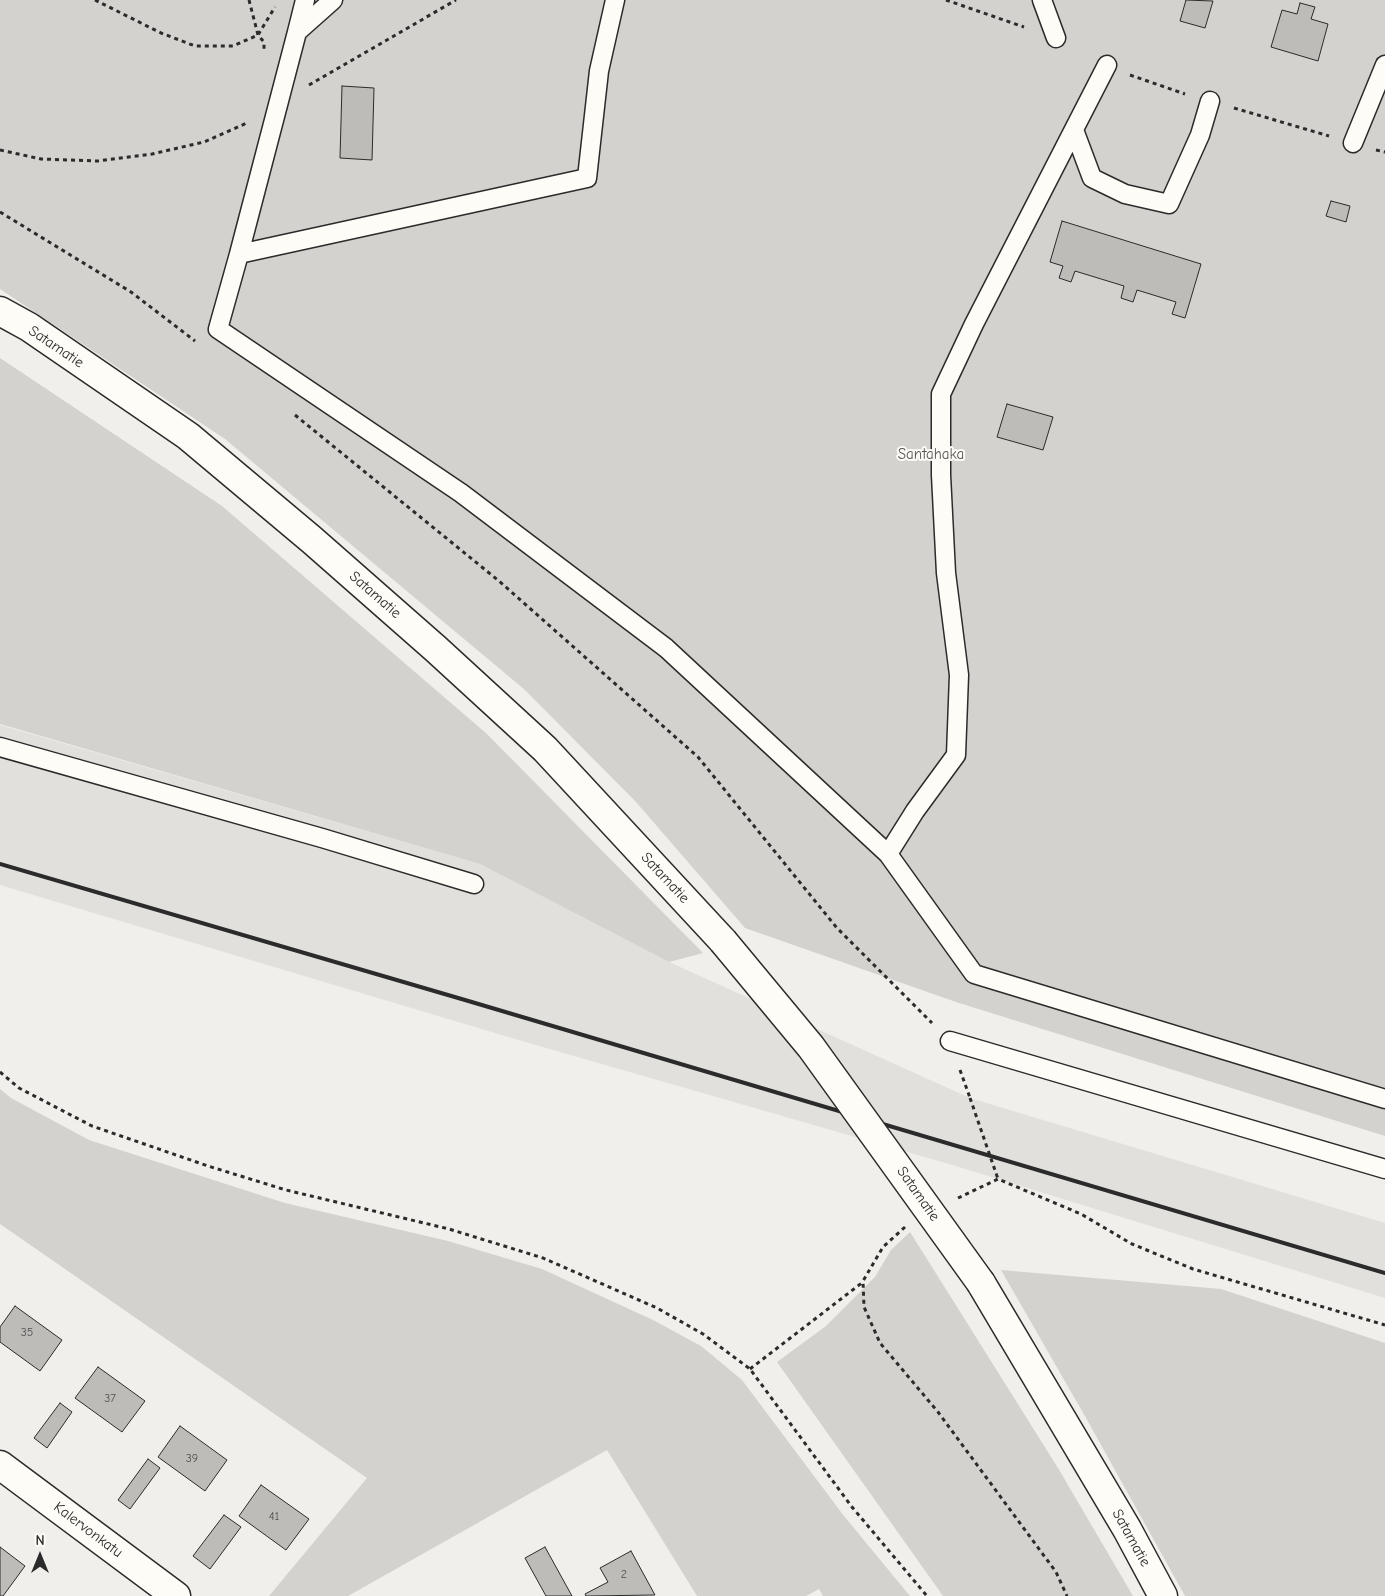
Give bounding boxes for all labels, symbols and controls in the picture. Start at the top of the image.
street label: Satamatie [25,322,87,372]
park label: Santahaka [898,446,964,464]
street label: Satamatie [345,568,405,622]
street label: Satamatie [637,849,693,907]
street label: Satamatie [893,1163,943,1225]
house number: 35 [21,1326,33,1340]
house number: 37 [104,1392,116,1406]
house number: 39 [186,1452,198,1466]
street label: Kalervonkatu [50,1498,126,1562]
street label: Satamatie [1108,1506,1154,1570]
house number: 41 [269,1510,279,1524]
north arrow [15,1531,65,1581]
text: N [35,1532,45,1549]
house number: 2 [621,1568,627,1582]

